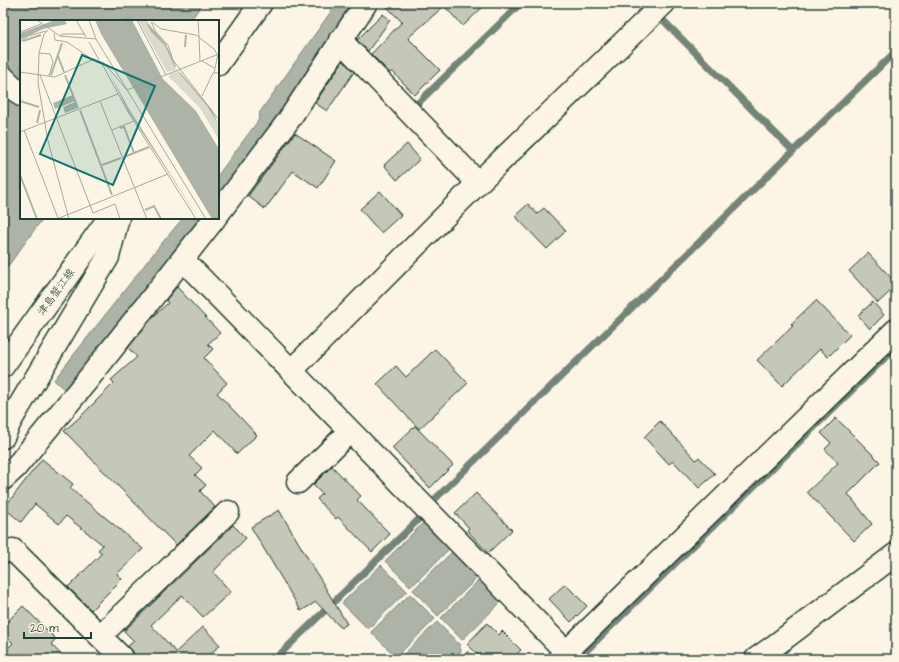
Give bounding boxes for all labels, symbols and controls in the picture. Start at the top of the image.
inset map [20,20,219,219]
street label: 津島蟹江線 [34,265,78,319]
scale bar [24,614,91,640]
text: 20 m [30,620,59,637]

